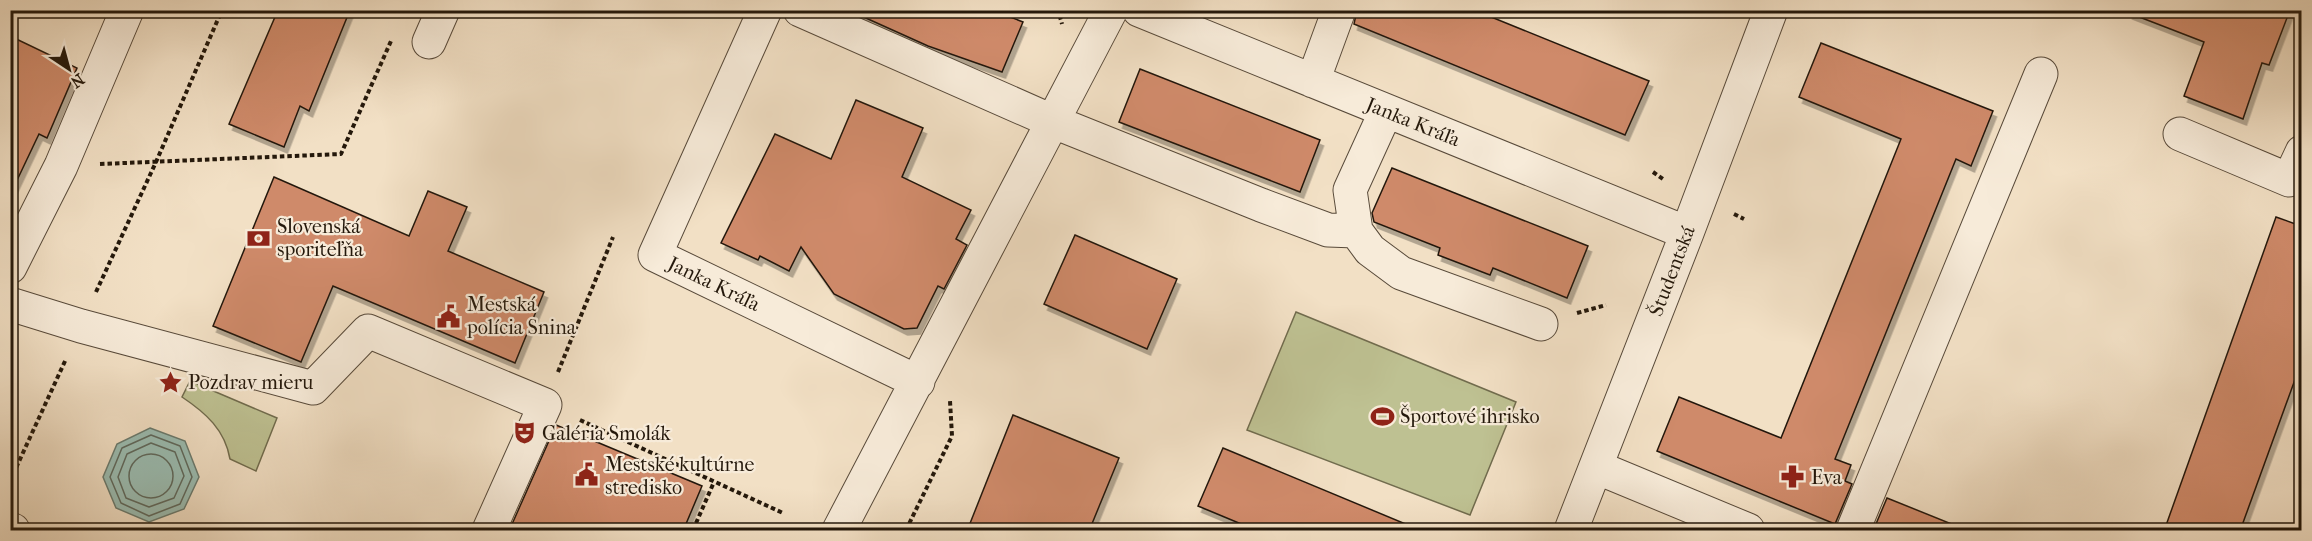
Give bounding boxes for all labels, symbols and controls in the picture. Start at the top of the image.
north arrow [39,39,99,99]
text: N [66,69,88,92]
street label: Janka Kráľa [1361,92,1464,152]
place label: Slovenská sporiteľňa [277,215,364,261]
street label: Študentská [1643,221,1700,319]
bank icon: Slovenská sporiteľňa [246,225,272,251]
street label: Janka Kráľa [662,251,764,316]
place label: Mestská polícia Snina [466,293,577,339]
public building icon: Mestská polícia Snina [436,303,462,329]
place icon: Pozdrav mieru [157,369,183,395]
place label: Pozdrav mieru [188,371,314,394]
sports icon: Športové ihrisko [1369,403,1395,429]
place label: Športové ihrisko [1400,404,1540,428]
theatre icon: Galéria Smolák [511,420,537,446]
place label: Galéria Smolák [542,422,671,445]
place label: Mestské kultúrne stredisko [605,453,755,499]
public building icon: Mestské kultúrne stredisko [574,462,600,488]
pharmacy icon: Eva [1780,464,1806,490]
place label: Eva [1811,466,1843,489]

